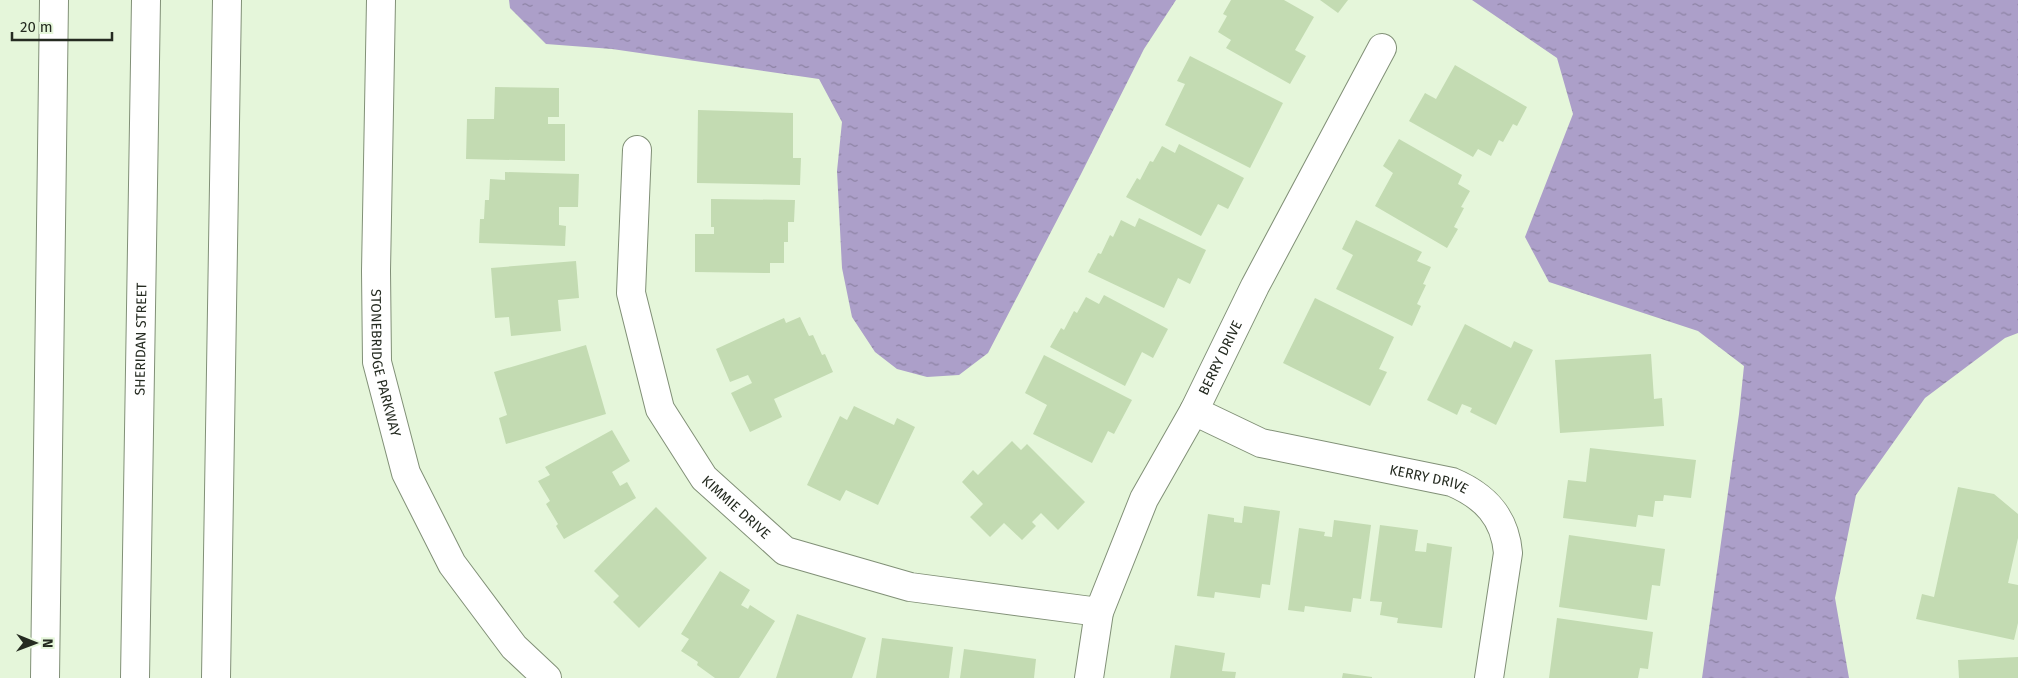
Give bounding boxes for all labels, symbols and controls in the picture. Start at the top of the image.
scale bar [12,10,112,42]
text: 20 m [20,18,53,36]
street label: SHERIDAN STREET [131,282,150,396]
street label: STONEBRIDGE PARKWAY [368,289,405,439]
street label: BERRY DRIVE [1195,317,1245,398]
street label: KERRY DRIVE [1388,461,1471,497]
street label: KIMMIE DRIVE [698,472,774,542]
north arrow [10,618,60,668]
text: N [39,638,56,648]

